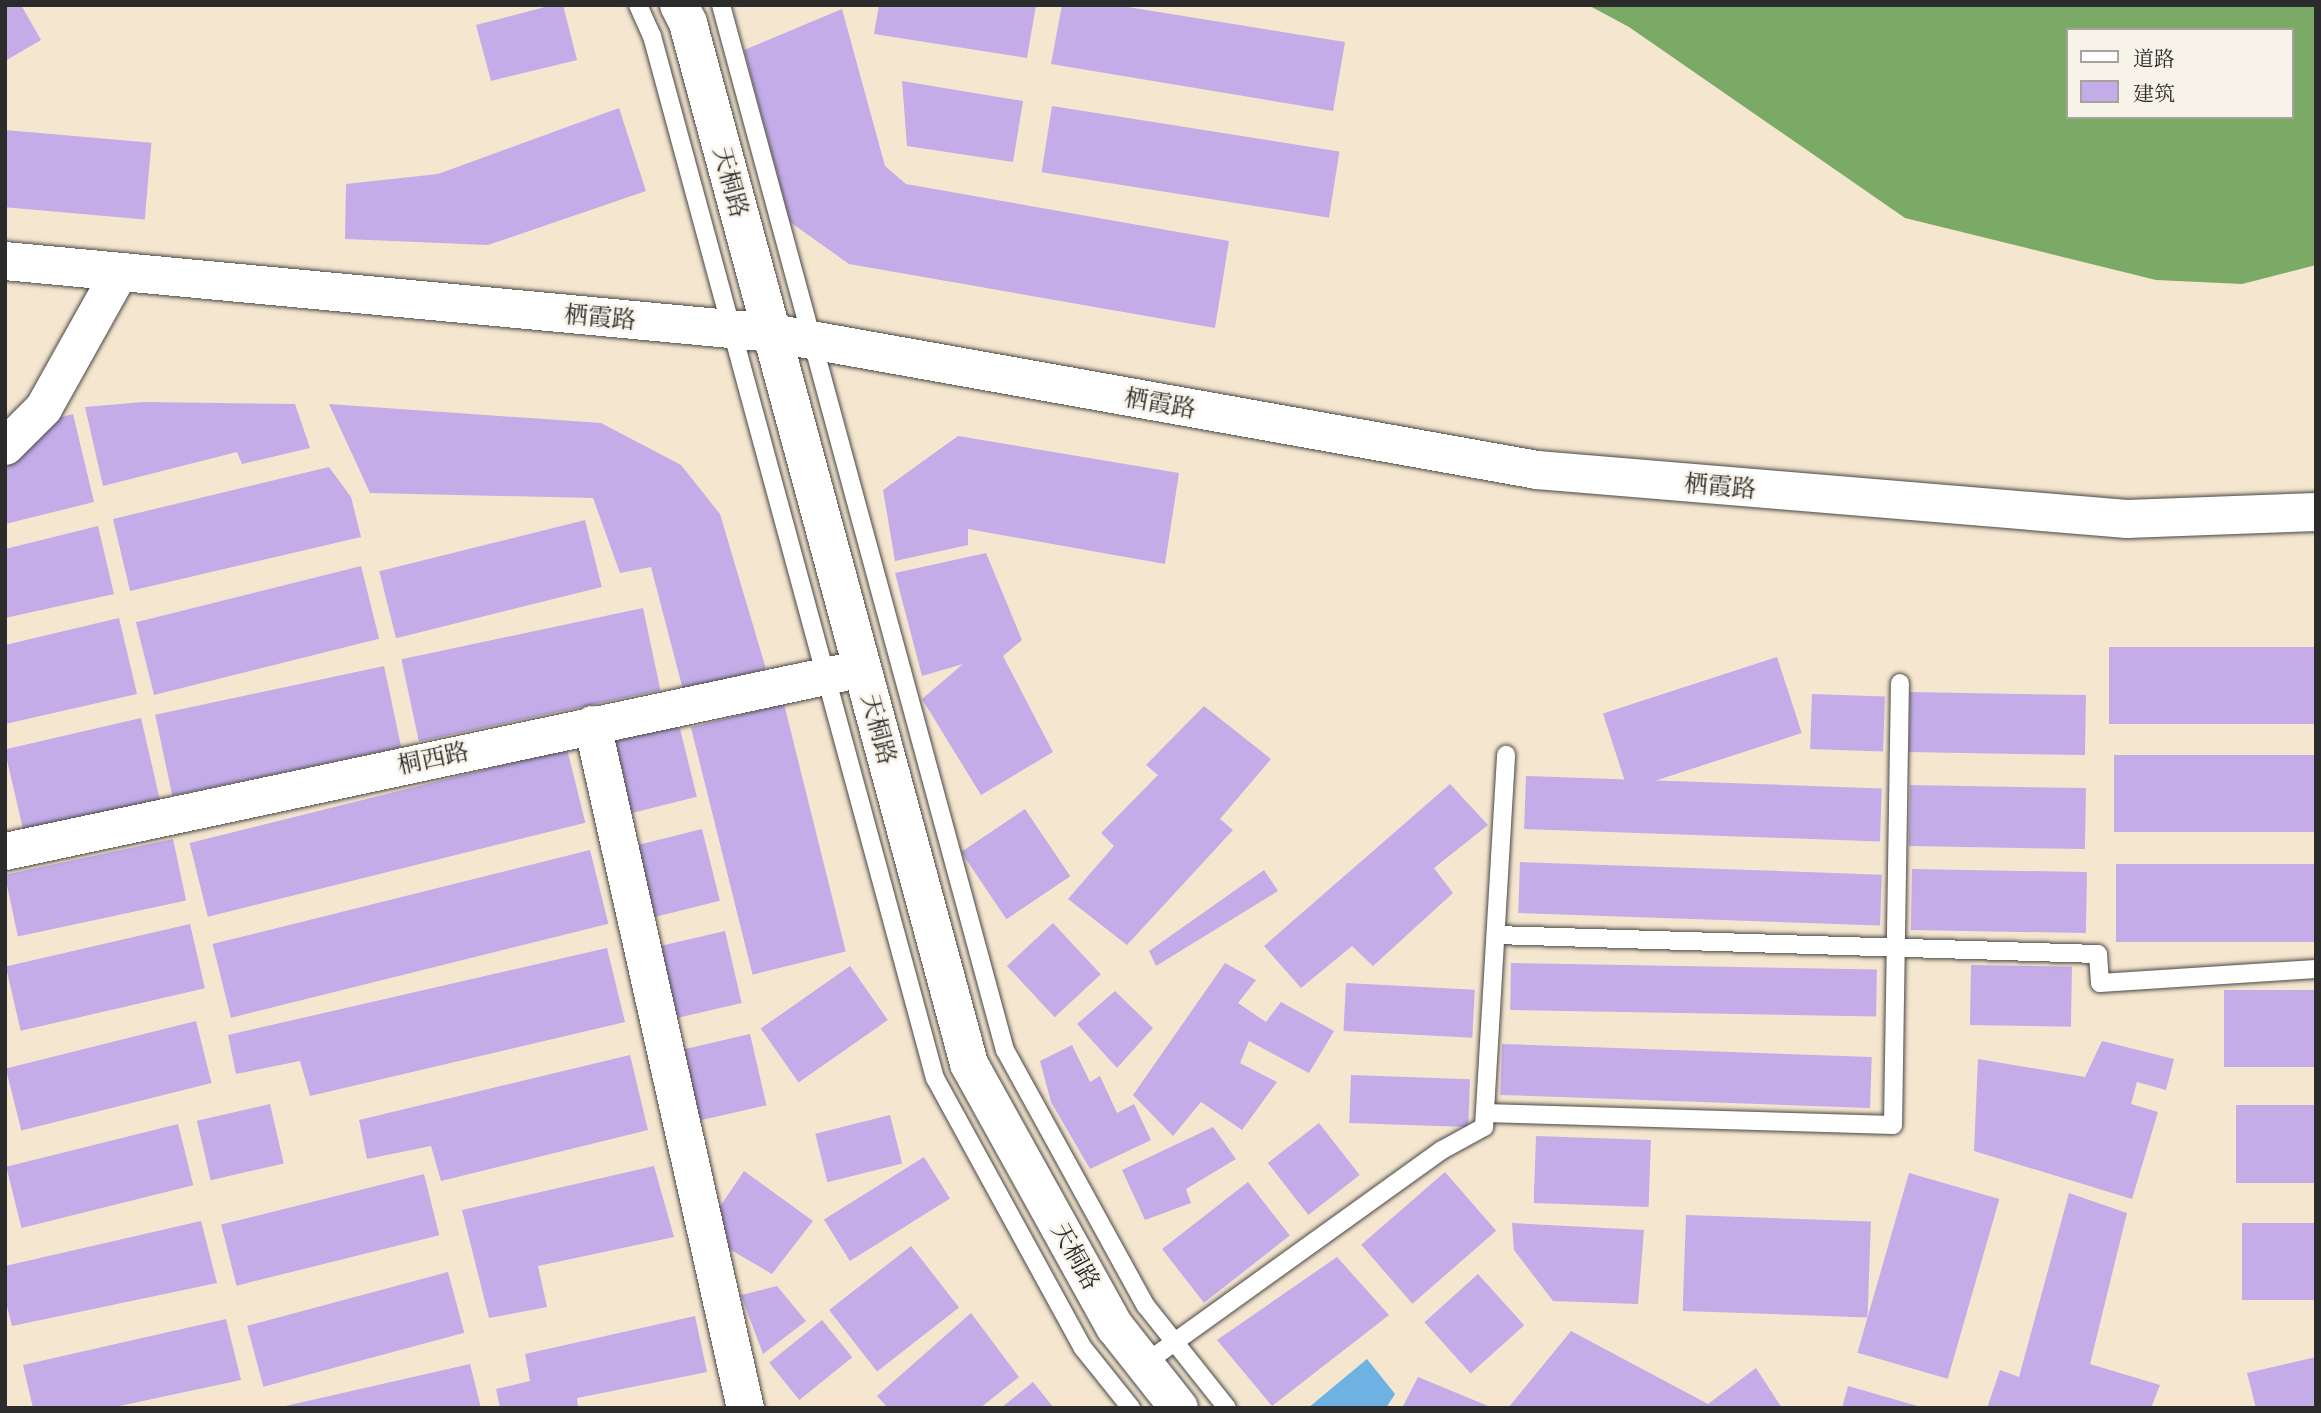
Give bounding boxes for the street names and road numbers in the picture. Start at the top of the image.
street label: 天桐路 [708,143,754,221]
street label: 栖霞路 [563,300,637,334]
street label: 栖霞路 [1122,383,1198,423]
street label: 栖霞路 [1683,469,1757,503]
street label: 天桐路 [856,690,902,768]
street label: 桐西路 [395,736,471,780]
street label: 天桐路 [1046,1218,1106,1294]

